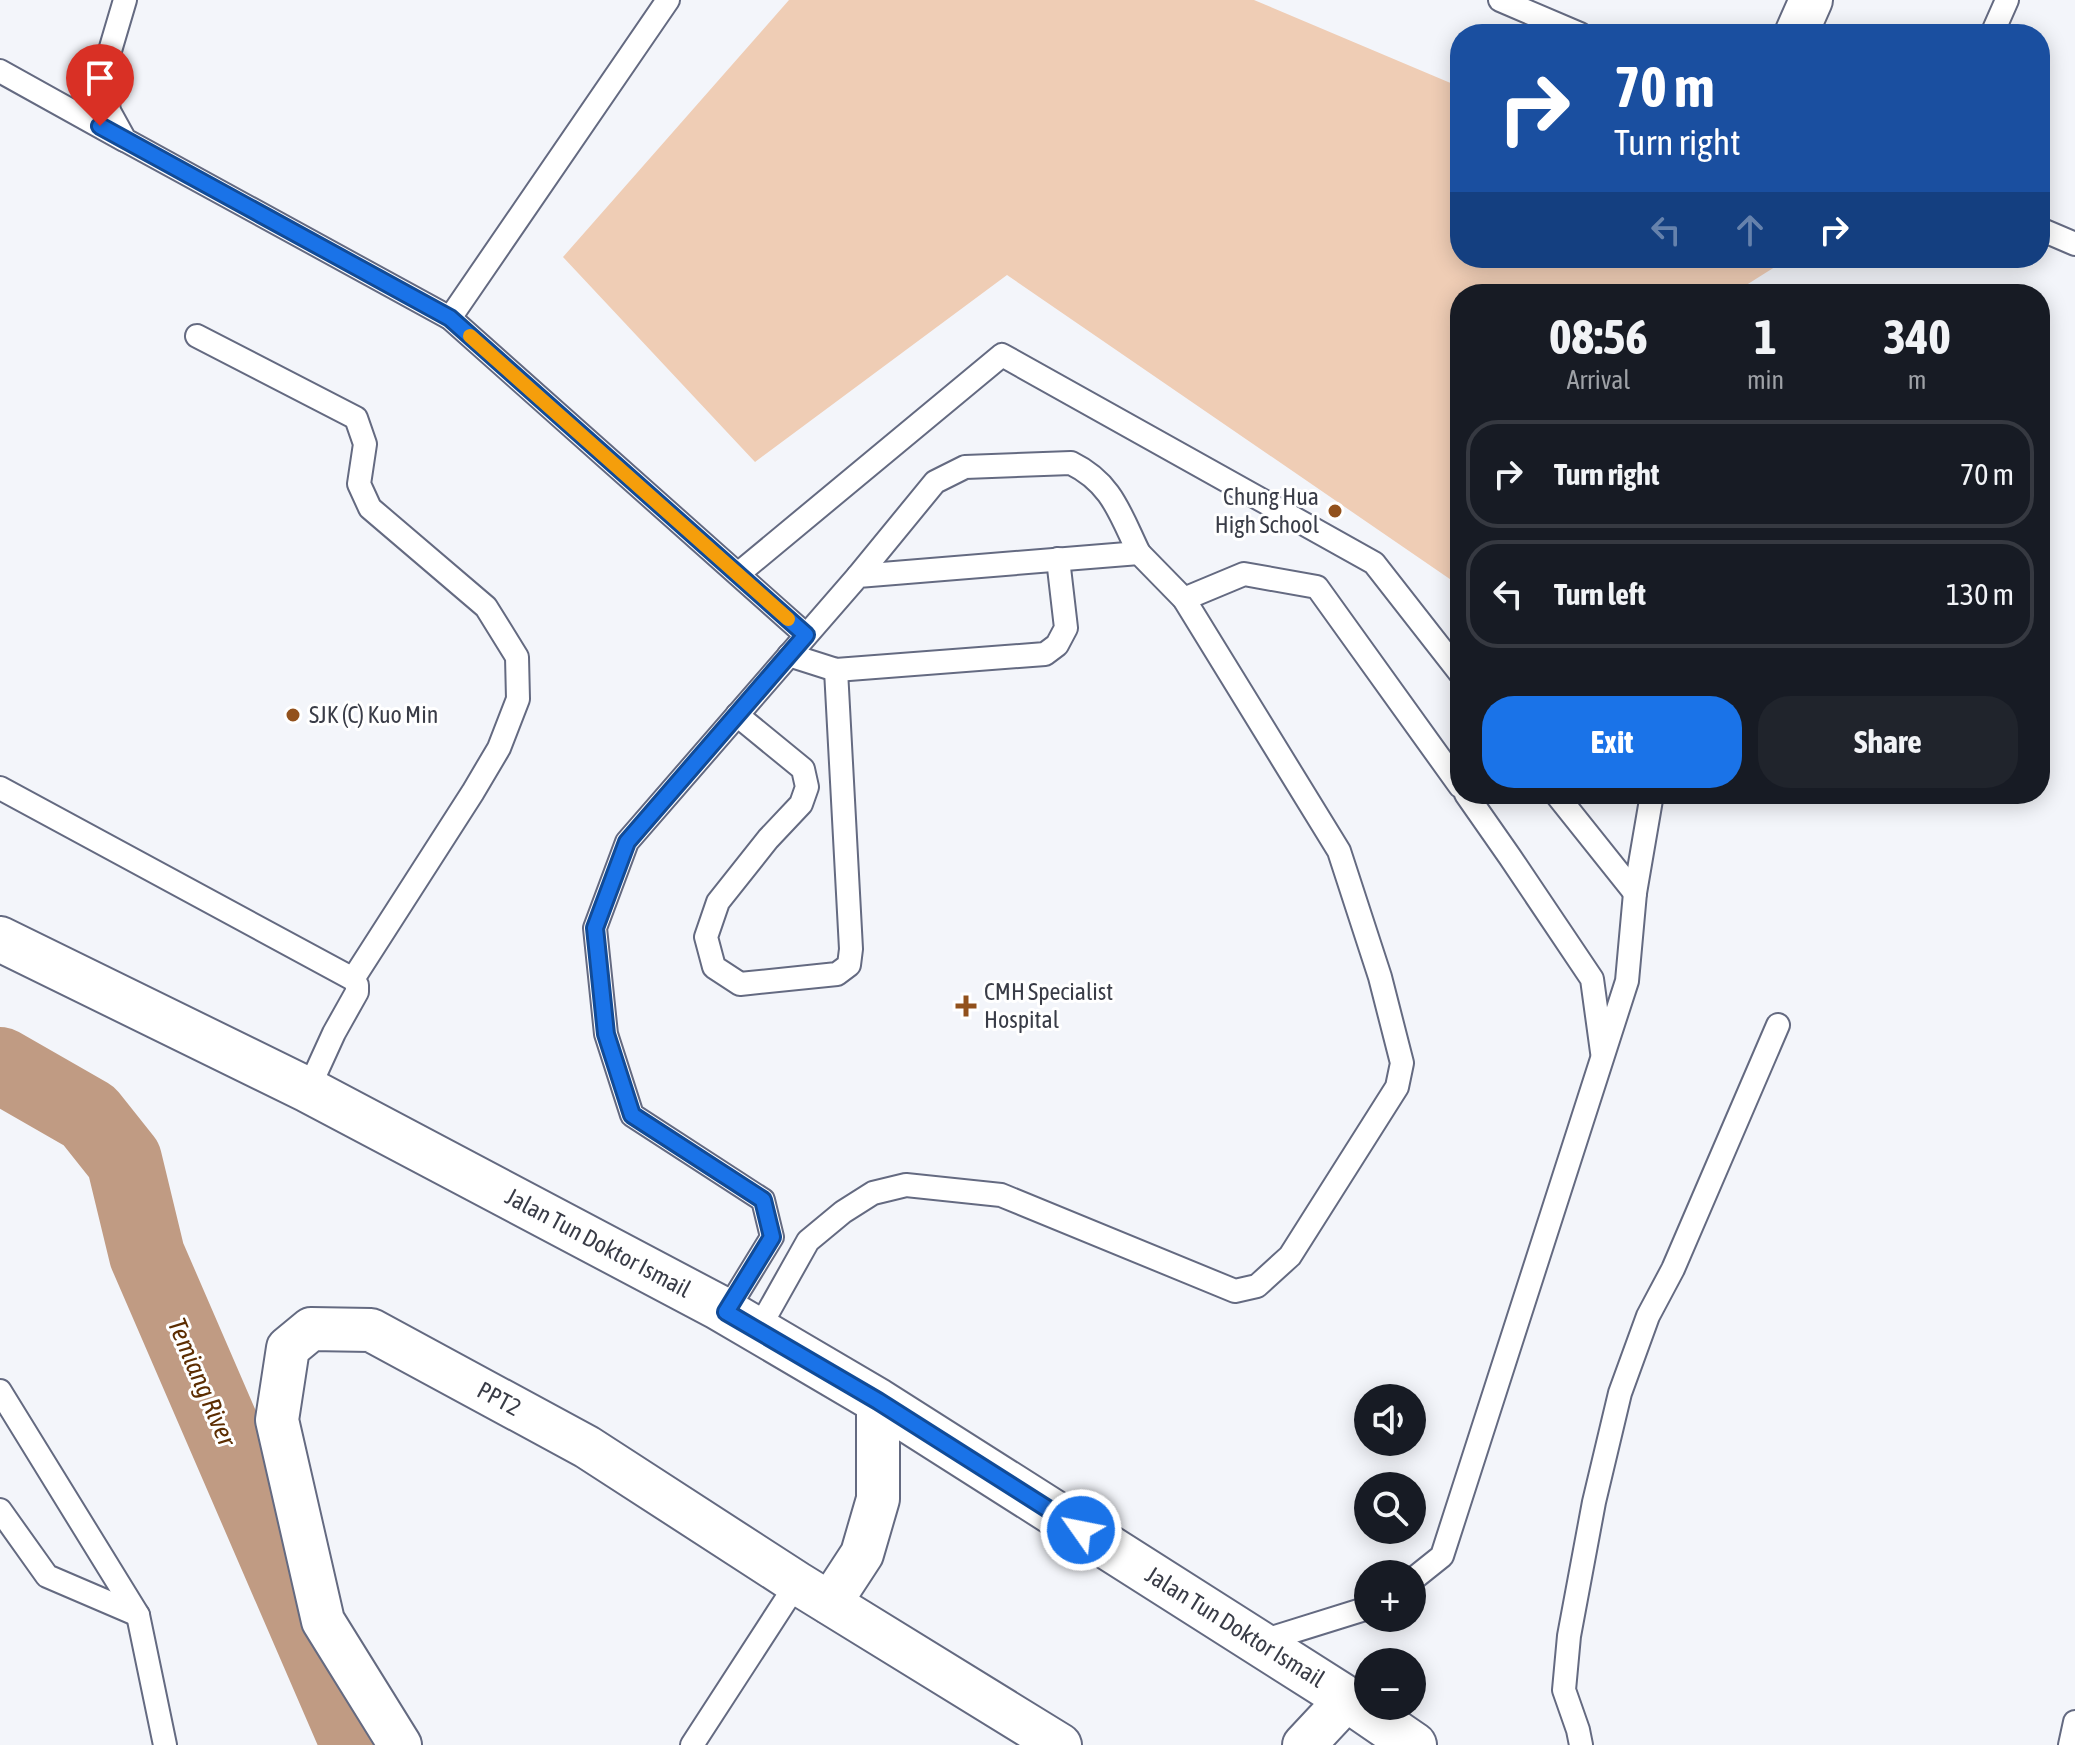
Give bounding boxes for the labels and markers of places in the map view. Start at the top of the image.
pin [66,44,134,126]
place label: Chung Hua High School [1215,483,1320,538]
marker: Chung Hua High School [1326,502,1344,520]
place label: SJK (C) Kuo Min [309,701,438,728]
marker: SJK (C) Kuo Min [284,706,302,724]
place label: CMH Specialist Hospital [984,978,1113,1033]
marker: CMH Specialist Hospital [955,995,977,1017]

